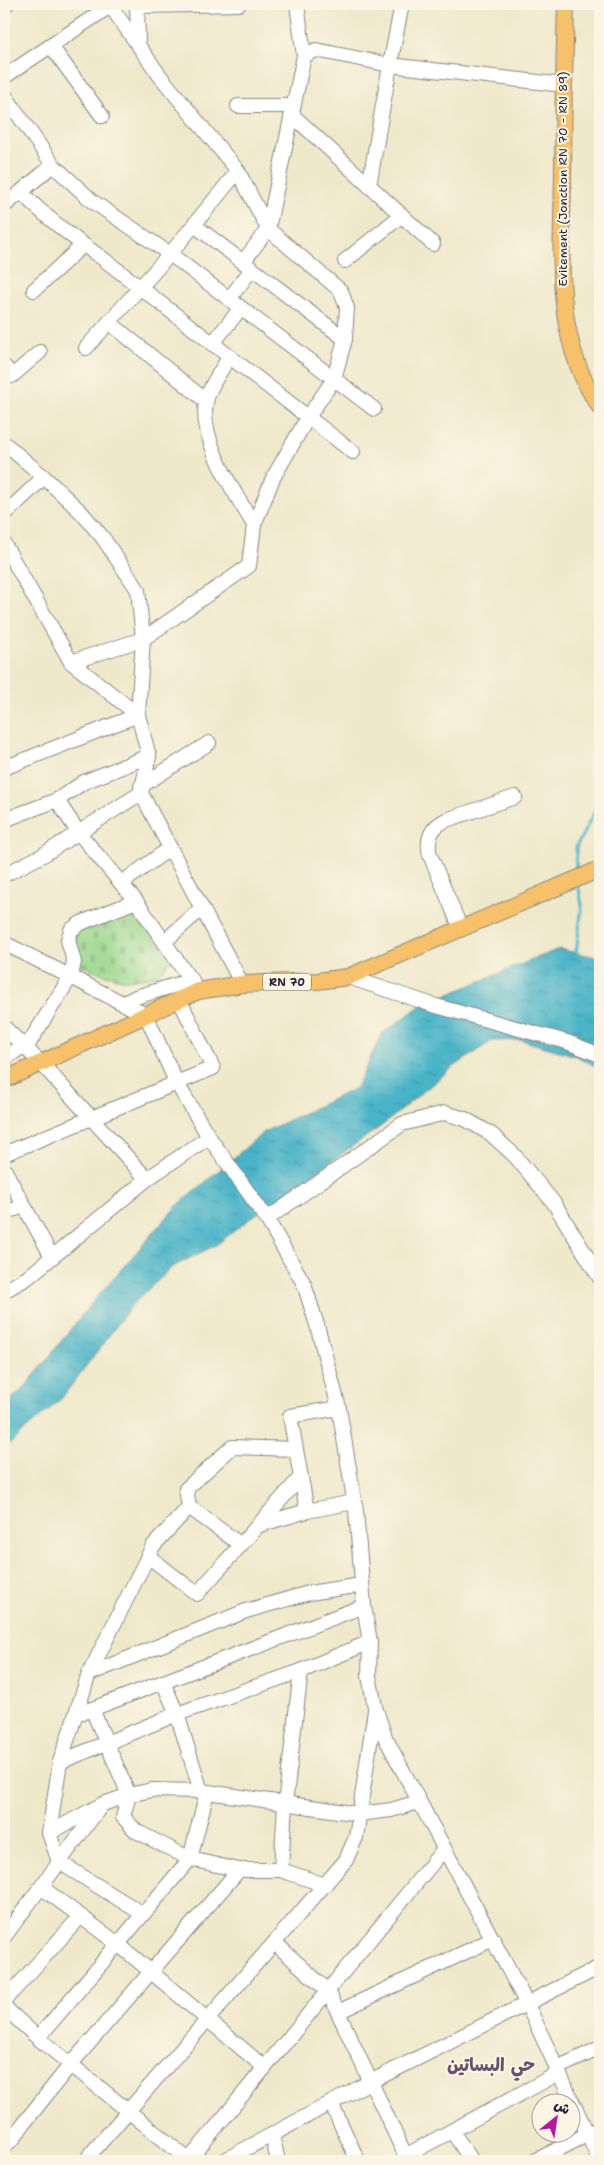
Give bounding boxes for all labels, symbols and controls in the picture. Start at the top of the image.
street label: Evitement (Jonction RN 70 - RN 89) [555,72,571,286]
road number: RN 70 [263,974,311,990]
district label: حي البساتين [447,2053,535,2081]
north arrow [532,2092,582,2142]
text: ش [551,2095,574,2118]

